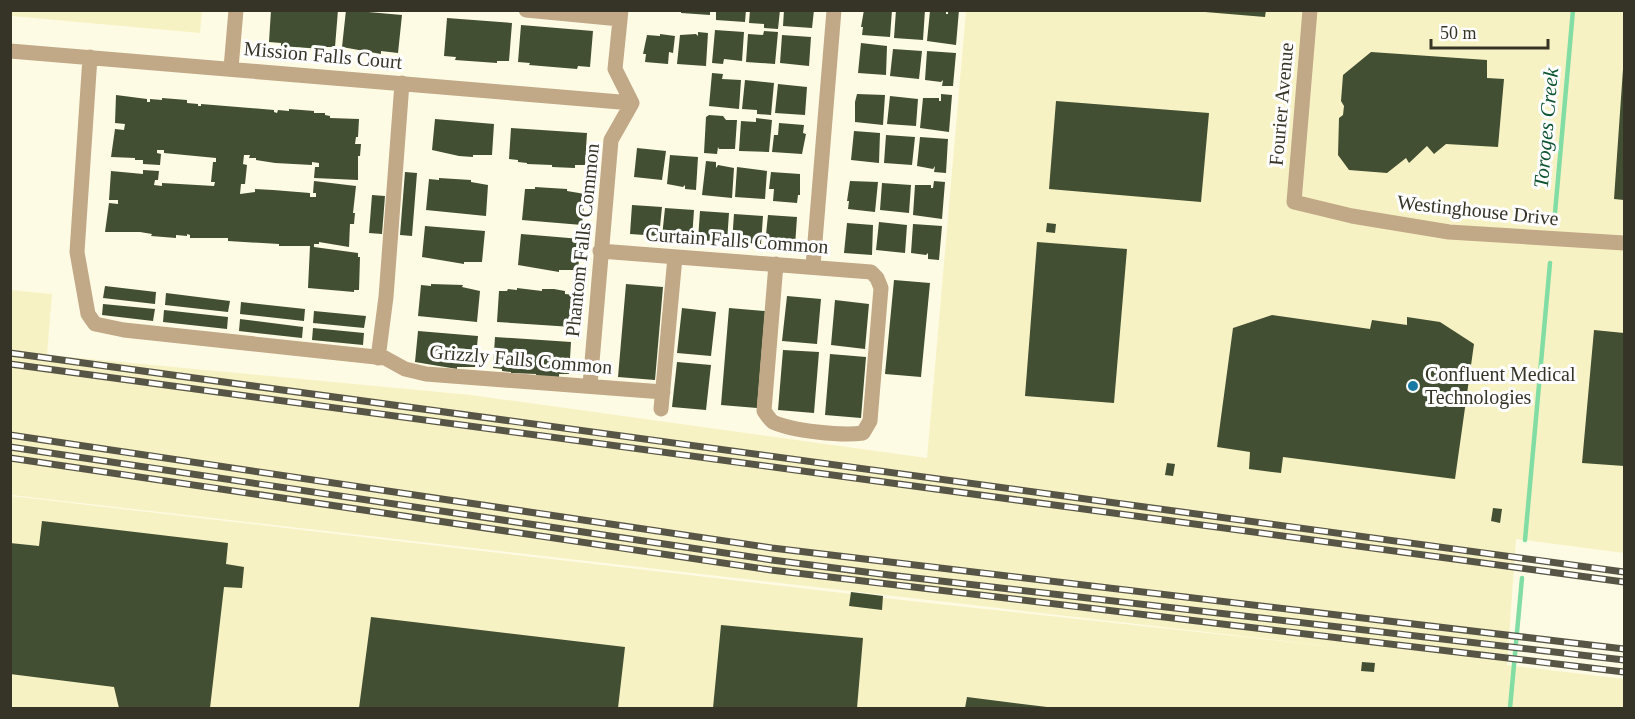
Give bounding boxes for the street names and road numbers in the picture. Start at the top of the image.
street label: Mission Falls Court [243,37,404,73]
street label: Fourier Avenue [1265,41,1297,166]
street label: Phantom Falls Common [561,142,603,338]
street label: Westinghouse Drive [1396,191,1560,230]
street label: Curtain Falls Common [645,223,829,257]
street label: Grizzly Falls Common [429,340,613,379]

